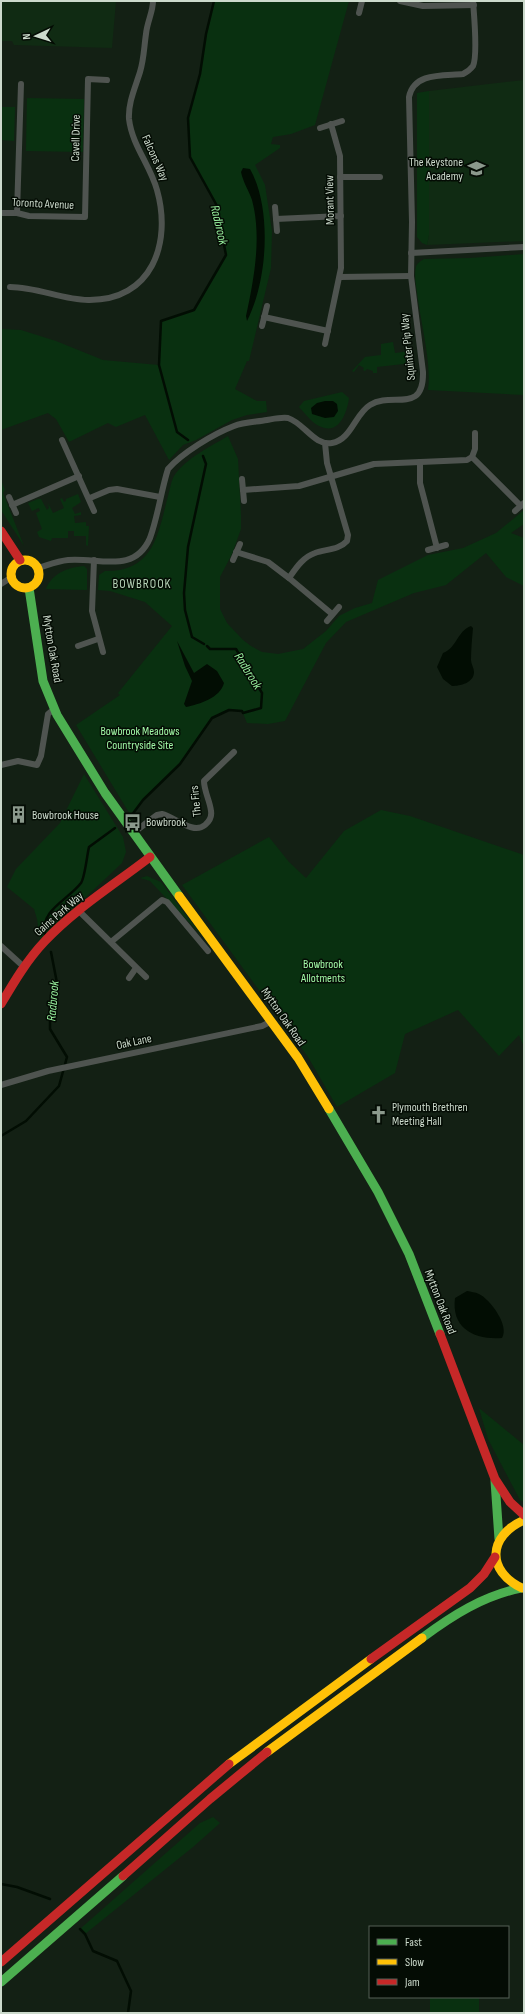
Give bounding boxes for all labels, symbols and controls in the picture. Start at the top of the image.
north arrow [16,16,56,56]
text: N [20,33,33,40]
street label: Cavell Drive [68,114,84,162]
street label: Falcons Way [138,133,172,184]
place label: The Keystone Academy [409,155,463,184]
school or university icon: The Keystone Academy [466,159,486,179]
street label: Morant View [322,175,338,225]
street label: Toronto Avenue [11,195,75,213]
water label: Radbrook [207,203,232,248]
street label: Squinter Pip Way [397,312,419,381]
district label: BOWBROOK [112,576,172,592]
street label: Mytton Oak Road [39,614,65,684]
water label: Radbrook [231,650,266,693]
park label: Bowbrook Meadows Countryside Site [100,724,180,753]
street label: The Firs [187,785,205,817]
building icon: Bowbrook House [9,805,29,825]
place label: Bowbrook House [32,808,99,823]
bus stop icon: Bowbrook [123,812,143,832]
place label: Bowbrook [146,815,186,830]
street label: Gains Park Way [31,888,87,939]
park label: Bowbrook Allotments [300,957,345,986]
water label: Radbrook [43,979,63,1022]
street label: Mytton Oak Road [257,985,309,1049]
street label: Oak Lane [115,1031,153,1053]
place label: Plymouth Brethren Meeting Hall [392,1100,468,1129]
church icon: Plymouth Brethren Meeting Hall [369,1104,389,1124]
street label: Mytton Oak Road [421,1268,459,1336]
legend [369,1926,509,1998]
text: Fast [405,1935,422,1950]
text: Slow [405,1955,424,1970]
text: Jam [404,1975,420,1990]

